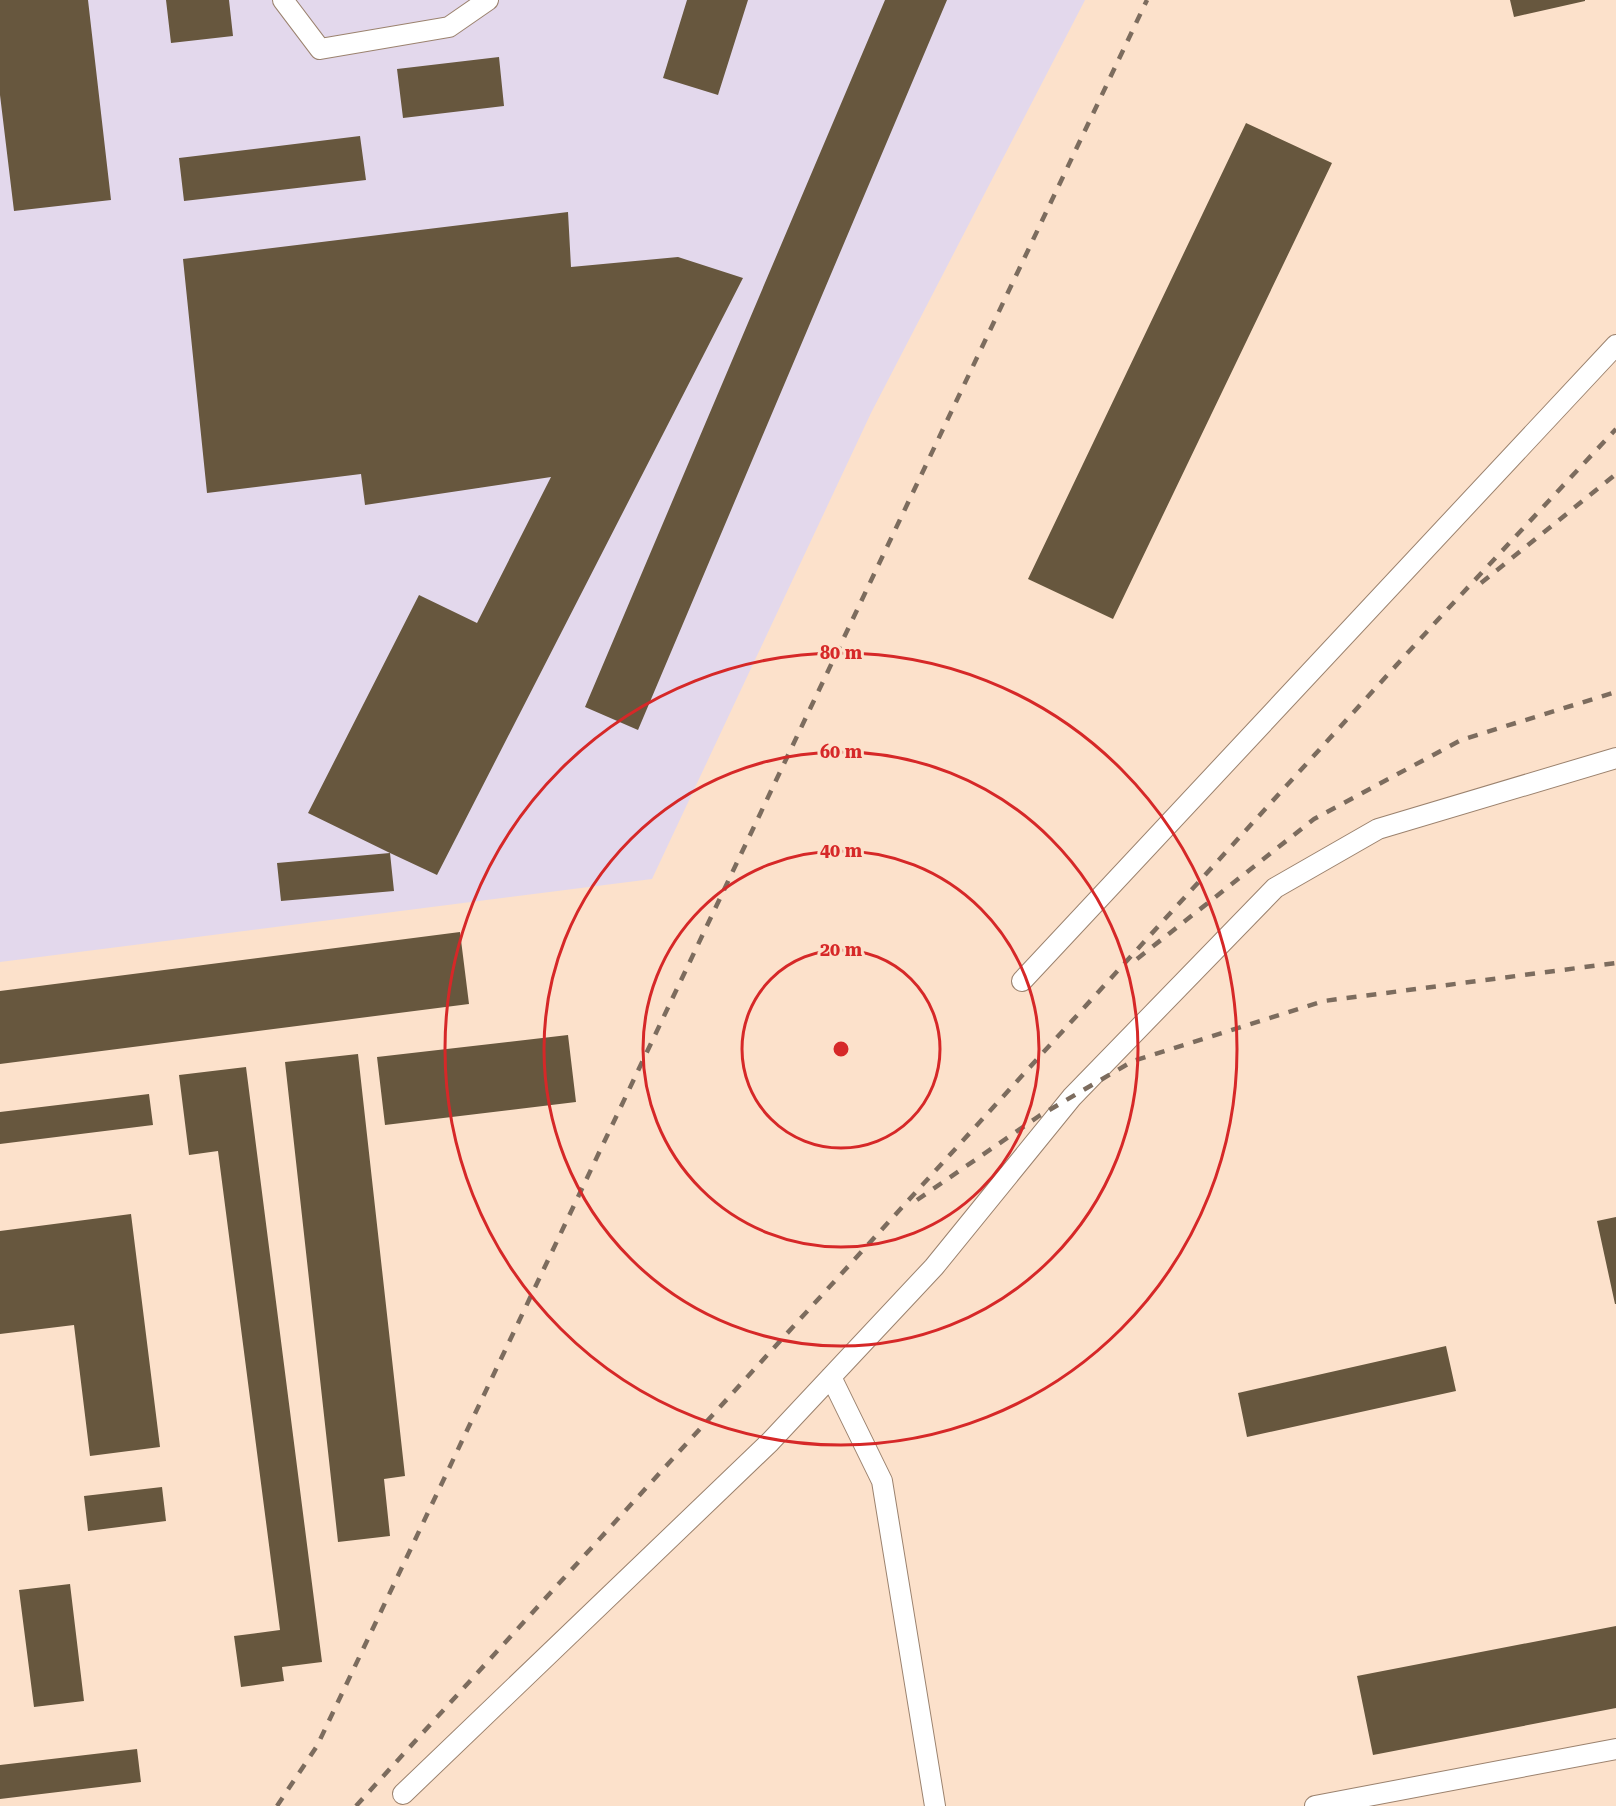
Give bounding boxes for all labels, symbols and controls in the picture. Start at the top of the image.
text: 80 m [820,642,863,663]
text: 60 m [820,741,863,762]
text: 40 m [820,840,863,861]
text: 20 m [820,939,863,960]
centre of rings [831,1039,851,1059]

